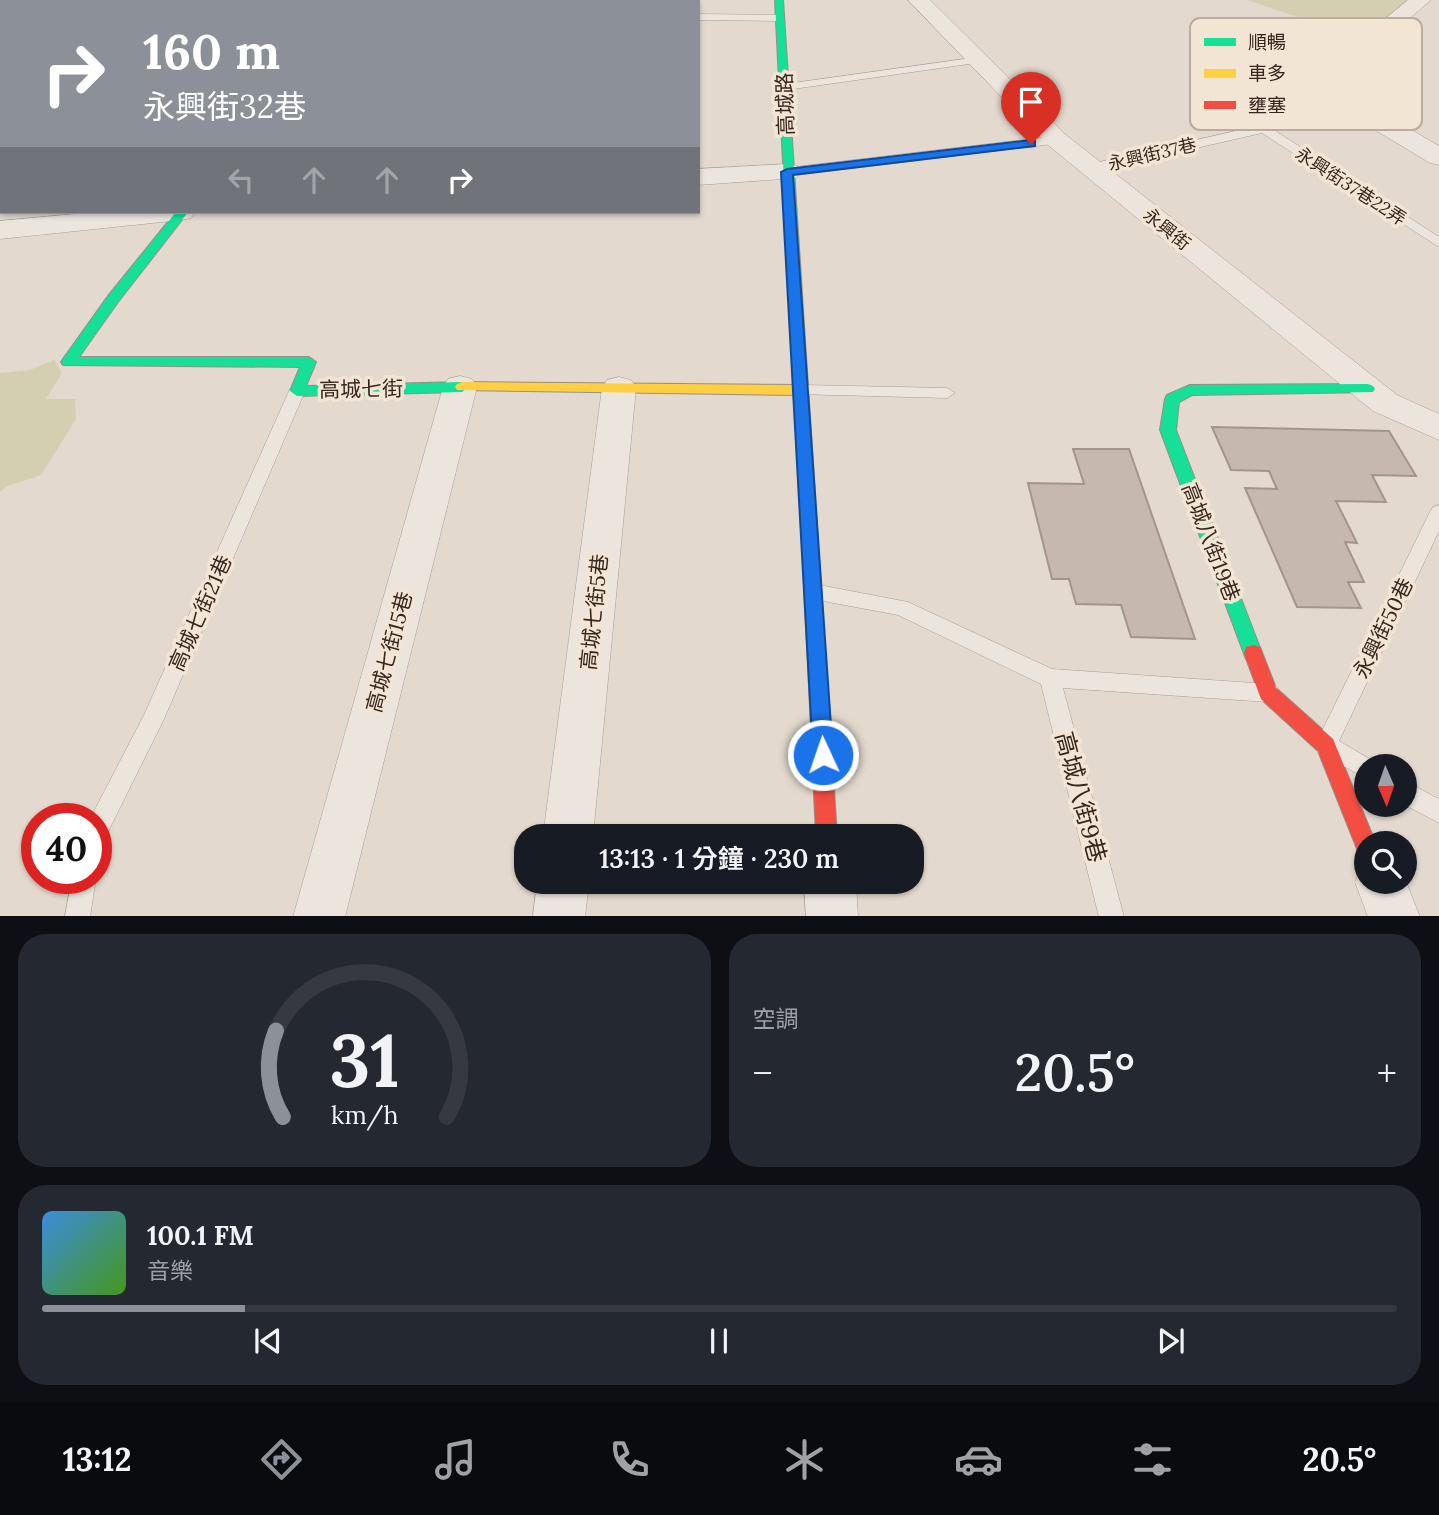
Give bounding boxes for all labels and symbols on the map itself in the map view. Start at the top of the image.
legend [1190,18,1422,130]
text: 順暢 [1248,30,1286,54]
text: 車多 [1248,61,1286,85]
street label: 高城路 [770,72,800,136]
pin [1001,72,1061,144]
text: 壅塞 [1248,93,1286,117]
street label: 永興街37巷 [1106,133,1198,175]
street label: 永興街37巷22弄 [1291,142,1411,230]
street label: 永興街 [1139,203,1195,255]
street label: 高城七街 [319,375,403,403]
street label: 高城八街19巷 [1176,479,1246,605]
street label: 高城七街21巷 [162,551,238,675]
street label: 高城七街5巷 [574,553,614,671]
street label: 永興街50巷 [1347,573,1419,683]
street label: 高城七街15巷 [360,589,418,715]
position arrow [786,718,860,792]
street label: 高城八街9巷 [1049,728,1113,866]
north arrow [1354,754,1418,817]
speed limit sign: 40 [21,803,112,894]

